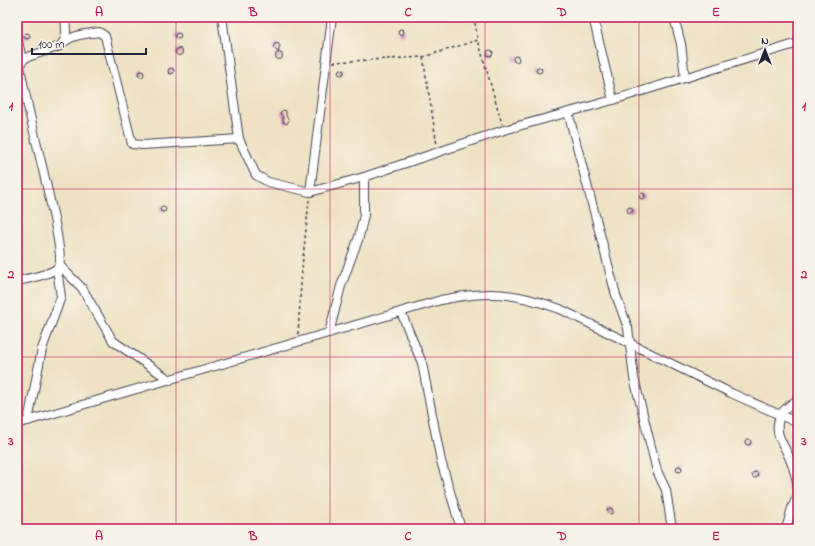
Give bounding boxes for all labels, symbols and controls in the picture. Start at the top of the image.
text: A [95,3,103,22]
text: B [248,3,258,22]
text: C [404,3,412,22]
text: D [556,3,567,22]
text: E [712,3,720,22]
scale bar [32,30,146,56]
north arrow [745,30,785,70]
text: N [761,33,769,49]
text: 100 m [38,36,65,54]
text: 1 [9,97,14,116]
text: 1 [802,97,807,116]
text: 2 [7,265,15,284]
text: 2 [800,265,808,284]
text: 3 [7,432,14,451]
text: 3 [800,432,807,451]
text: A [95,527,103,546]
text: B [248,527,258,546]
text: C [404,527,412,546]
text: D [556,527,567,546]
text: E [712,527,720,546]

